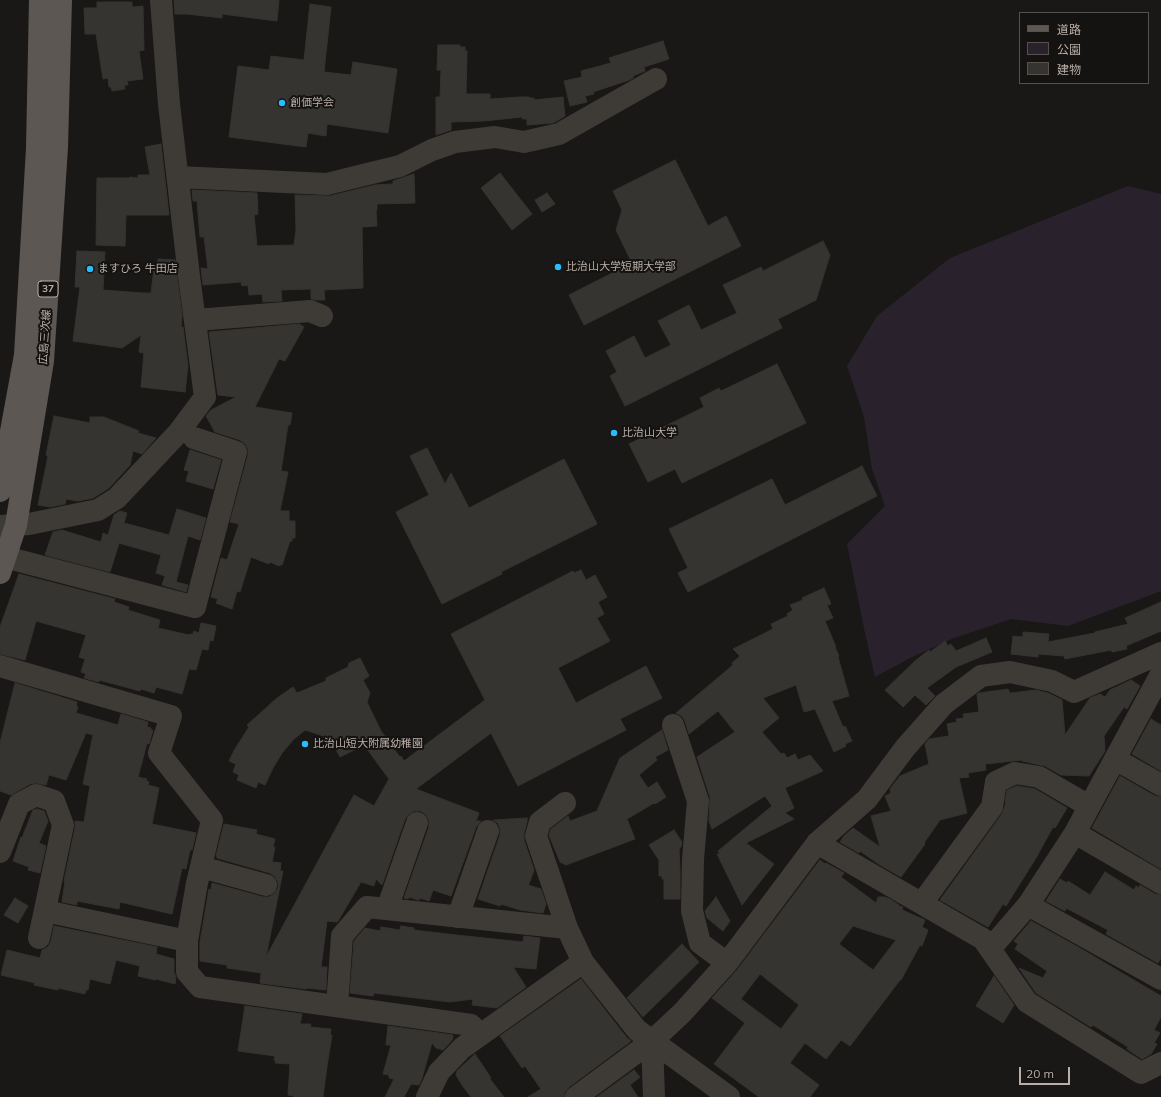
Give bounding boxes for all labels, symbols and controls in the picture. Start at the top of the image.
legend [1019,12,1149,84]
text: 道路 [1057,22,1081,37]
text: 公園 [1057,42,1081,57]
text: 建物 [1057,62,1081,77]
place label: 創価学会 [290,96,334,110]
marker: 創価学会 [277,98,287,108]
place label: 比治山大学短期大学部 [566,260,676,274]
place label: ますひろ 牛田店 [98,262,178,276]
marker: 比治山大学短期大学部 [553,262,563,272]
marker: ますひろ 牛田店 [85,264,95,274]
road number: 37 [38,281,58,297]
street label: 広島三次線 [36,309,54,365]
place label: 比治山大学 [622,426,677,440]
marker: 比治山大学 [609,428,619,438]
place label: 比治山短大附属幼稚園 [313,737,423,751]
marker: 比治山短大附属幼稚園 [300,739,310,749]
scale bar [1021,1059,1072,1085]
text: 20 m [1026,1066,1054,1081]

